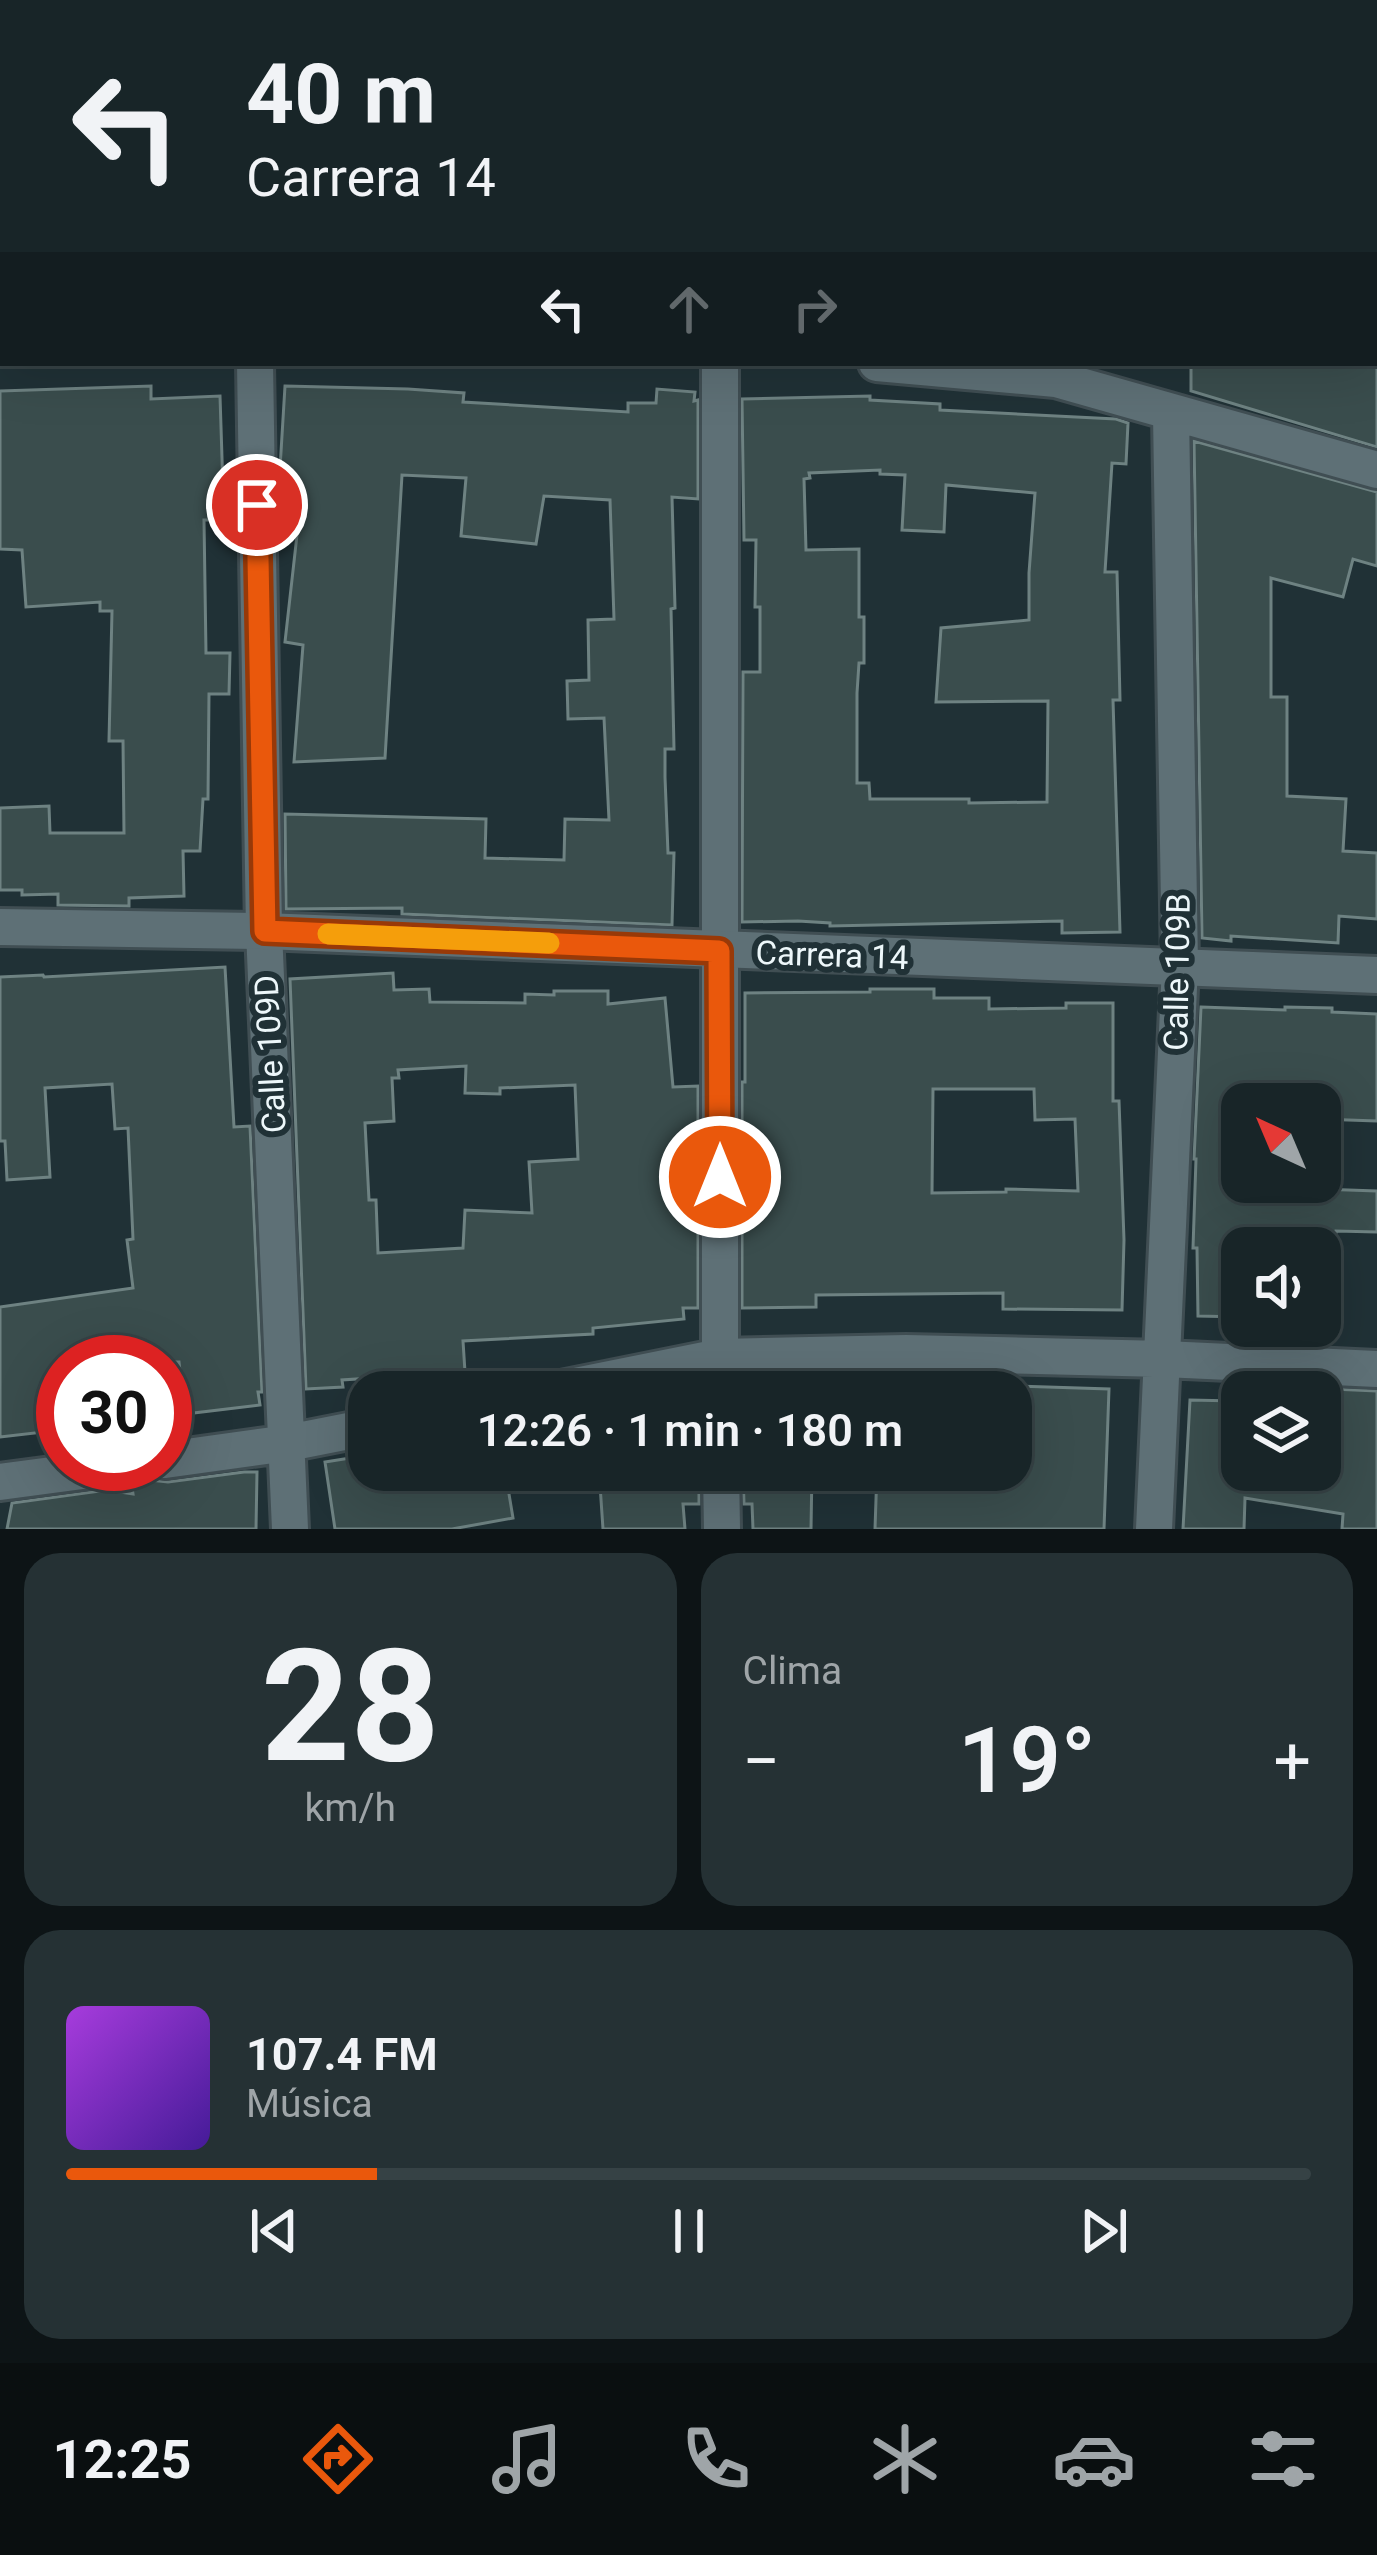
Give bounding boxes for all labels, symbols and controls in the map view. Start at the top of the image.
text: 40 m [246,45,436,144]
icon: left [48,48,204,204]
text: Carrera 14 [246,146,496,209]
icon: left [530,276,596,342]
icon: ahead [656,276,722,342]
icon: right [782,276,848,342]
pin [206,454,308,556]
icon: arrive [224,472,290,538]
street label: Calle 109B [1156,893,1198,1051]
street label: Carrera 14 [755,933,909,977]
street label: Calle 109D [246,974,294,1134]
north arrow [1221,1083,1341,1203]
map controls [1221,1083,1341,1491]
position arrow [657,1114,783,1240]
button: sound [1221,1227,1341,1347]
speed limit sign: 30 [36,1335,192,1491]
button: layers [1221,1371,1341,1491]
text: 12:26 · 1 min · 180 m [477,1404,903,1457]
text: 28 [261,1615,440,1798]
text: Clima [743,1648,842,1694]
text: 19° [958,1709,1096,1814]
text: − [743,1723,780,1800]
text: + [1274,1723,1311,1800]
text: km/h [304,1785,396,1831]
text: 107.4 FM [246,2028,438,2081]
text: Música [246,2081,373,2127]
icon: previous [241,2198,307,2264]
icon: pause [656,2198,722,2264]
icon: next [1071,2198,1137,2264]
icon: directions [296,2417,380,2501]
icon: music [485,2417,569,2501]
icon: phone [674,2417,758,2501]
icon: climate [863,2417,947,2501]
icon: car [1052,2417,1136,2501]
icon: filters [1241,2417,1325,2501]
text: 12:25 [52,2428,192,2491]

